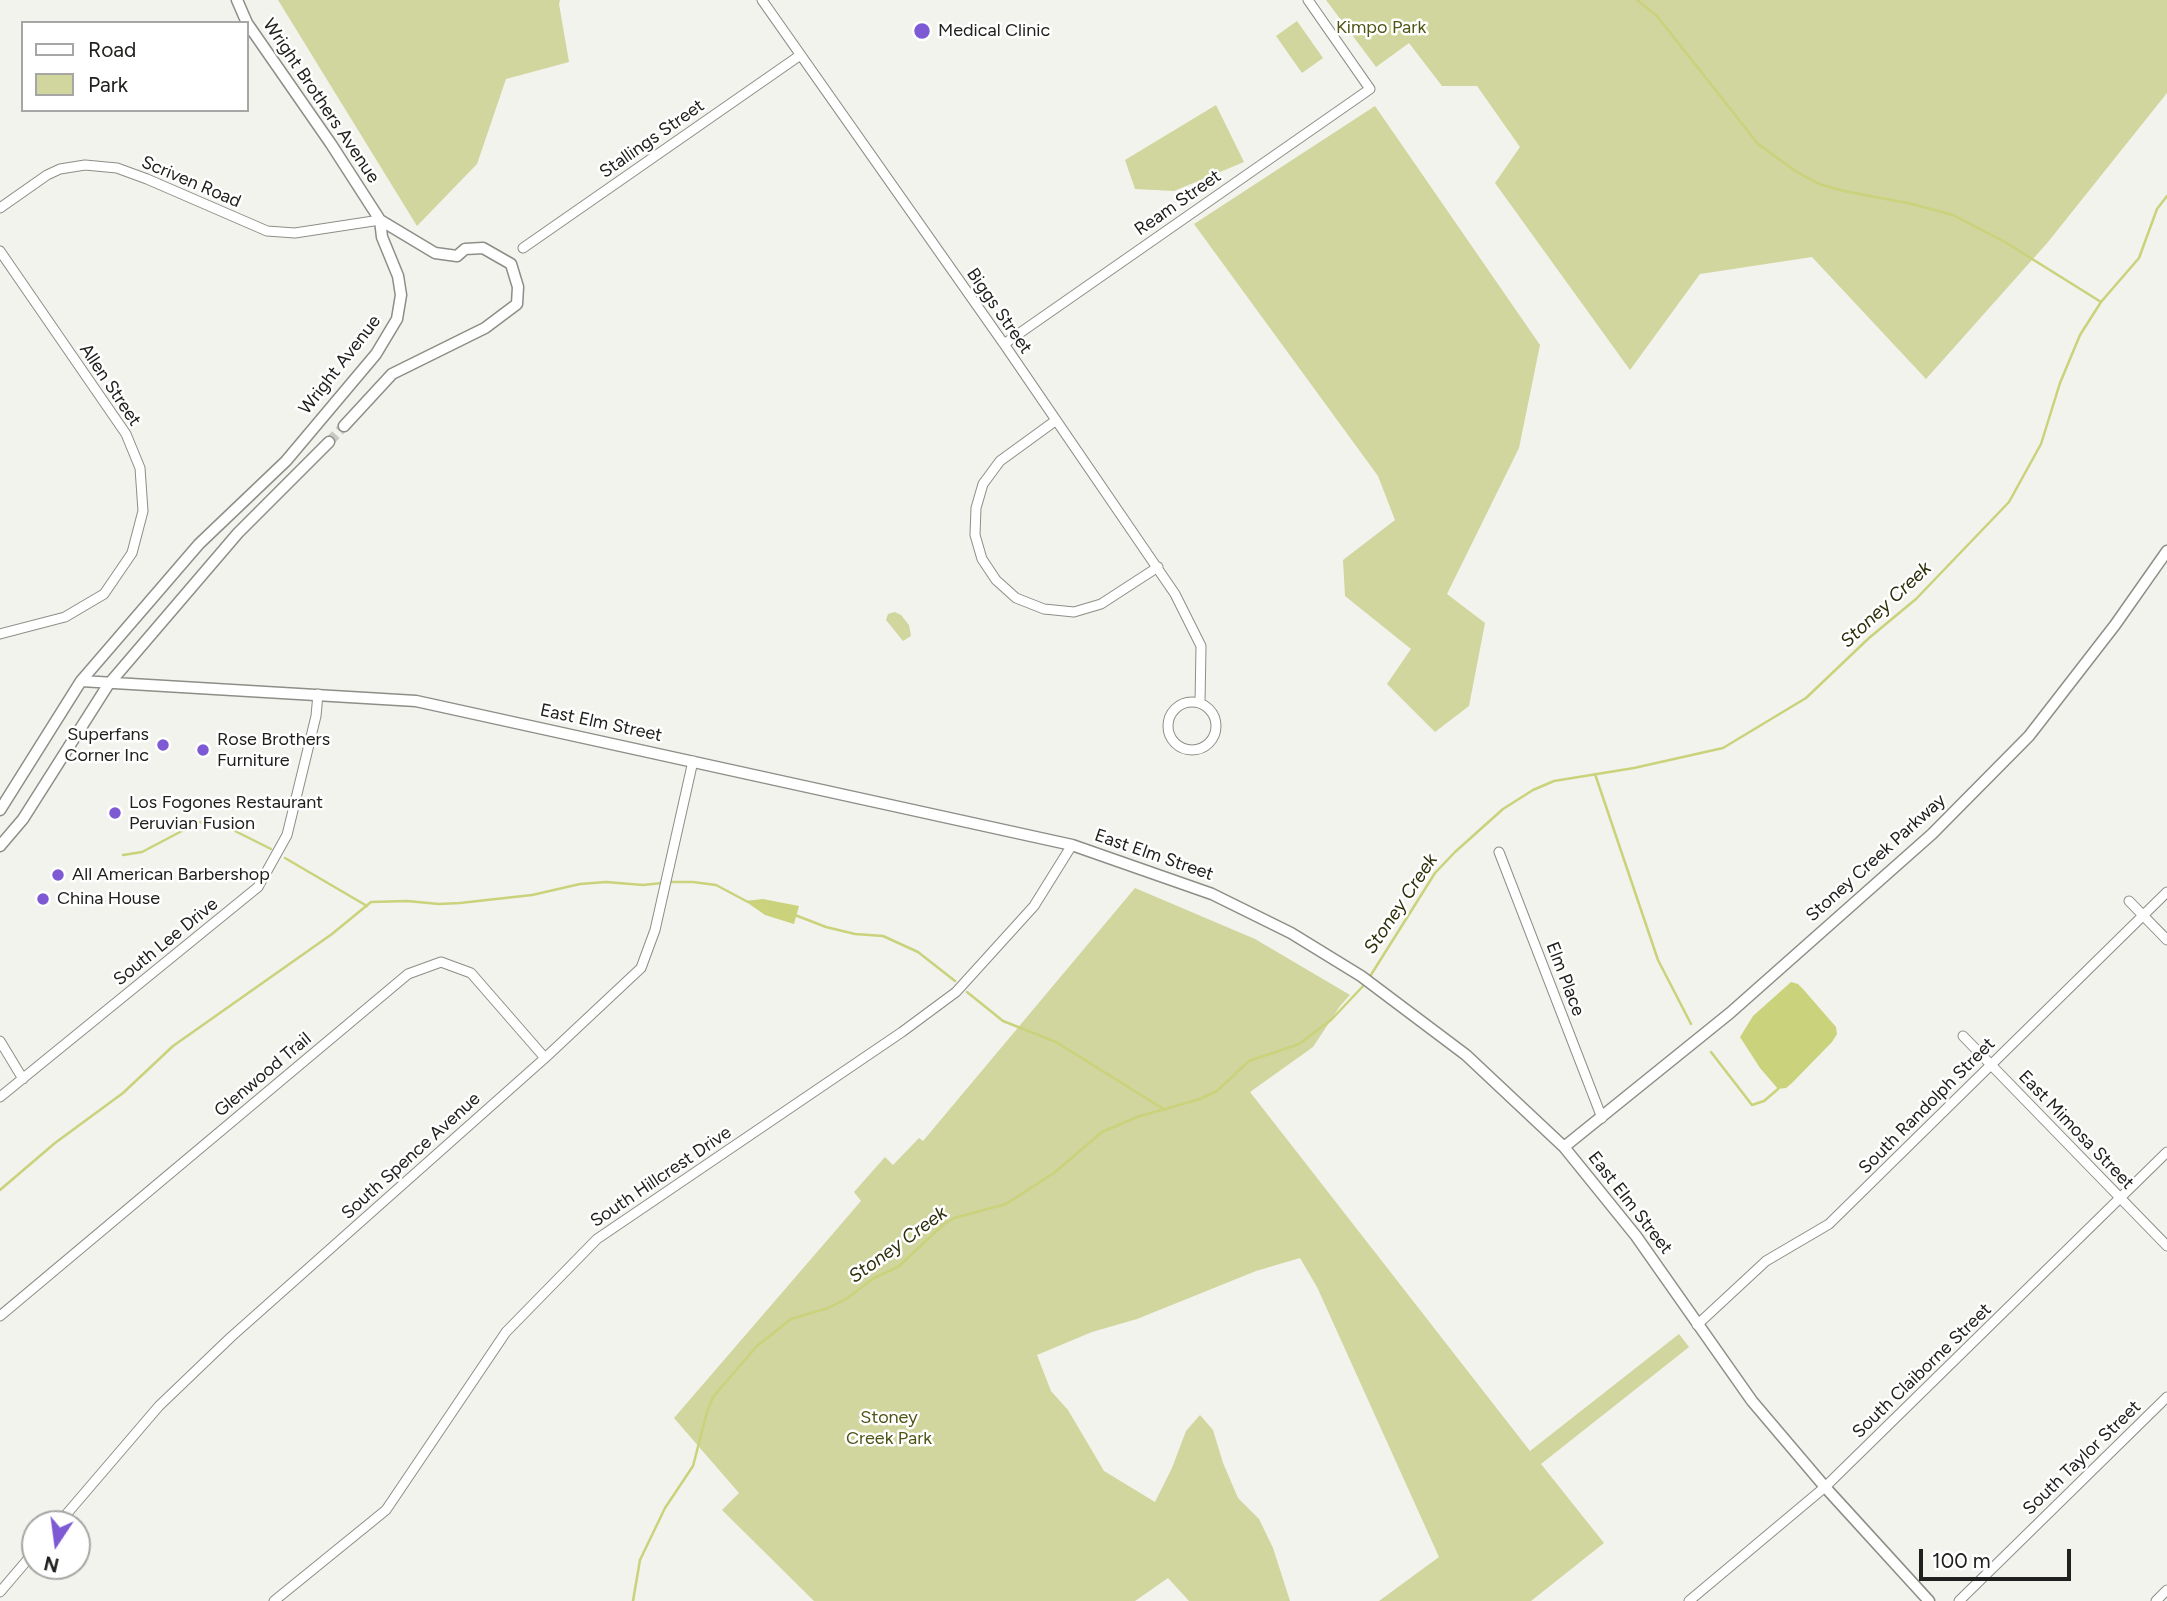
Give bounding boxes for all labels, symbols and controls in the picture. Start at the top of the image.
street label: Wright Brothers Avenue [258,15,384,187]
park label: Kimpo Park [1336,17,1426,39]
place label: Medical Clinic [938,20,1050,42]
legend [21,21,248,112]
marker: Medical Clinic [912,21,932,41]
text: Road [88,37,136,62]
text: Park [88,72,128,97]
street label: Stallings Street [595,95,709,183]
street label: Scriven Road [138,151,244,213]
street label: Ream Street [1131,165,1225,241]
street label: Biggs Street [962,264,1036,358]
street label: Wright Avenue [294,311,386,419]
street label: Allen Street [75,340,145,430]
water label: Stoney Creek [1836,557,1936,653]
street label: East Elm Street [538,700,664,746]
place label: Superfans Corner Inc [64,724,149,766]
place label: Rose Brothers Furniture [217,729,330,772]
marker: Superfans Corner Inc [155,737,171,753]
marker: Rose Brothers Furniture [195,742,211,758]
street label: Stoney Creek Parkway [1802,790,1950,926]
place label: Los Fogones Restaurant Peruvian Fusion [129,792,323,834]
marker: Los Fogones Restaurant Peruvian Fusion [107,805,123,821]
street label: East Elm Street [1092,825,1216,885]
water label: Stoney Creek [1359,850,1443,958]
place label: All American Barbershop [72,864,270,886]
marker: All American Barbershop [50,867,66,883]
place label: China House [57,888,160,910]
marker: China House [35,891,51,907]
street label: South Lee Drive [109,893,223,991]
street label: Elm Place [1541,939,1589,1019]
street label: Glenwood Trail [210,1028,316,1122]
street label: South Randolph Street [1854,1033,2000,1179]
street label: East Mimosa Street [2014,1066,2138,1194]
street label: South Spence Avenue [337,1088,485,1224]
street label: South Hillcrest Drive [586,1122,736,1232]
street label: East Elm Street [1583,1147,1677,1259]
water label: Stoney Creek [844,1202,952,1288]
street label: South Claiborne Street [1848,1299,1996,1443]
street label: South Taylor Street [2019,1396,2145,1520]
park label: Stoney Creek Park [846,1407,932,1450]
north arrow [21,1510,91,1580]
scale bar [1922,1534,2074,1578]
text: 100 m [1932,1548,1991,1573]
text: N [42,1551,61,1577]

